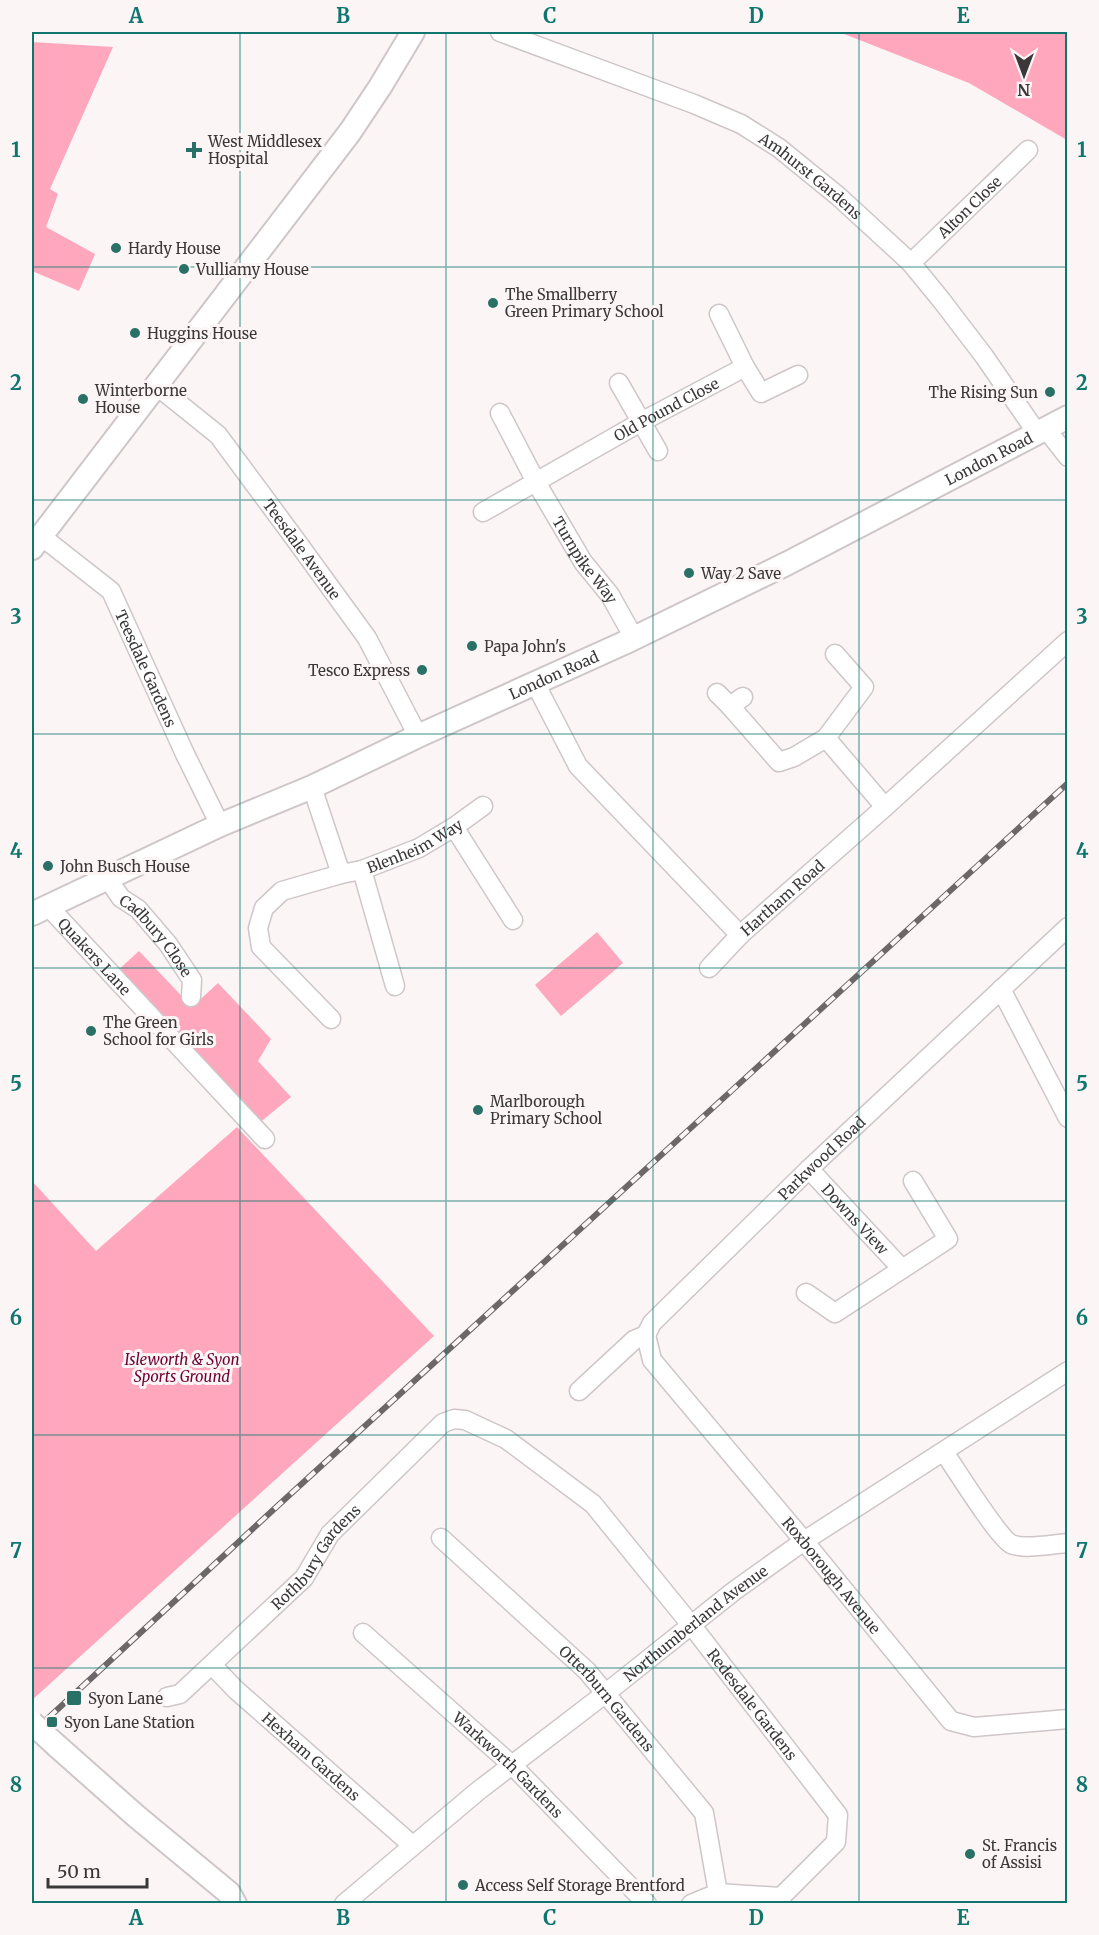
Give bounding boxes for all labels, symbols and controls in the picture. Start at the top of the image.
text: A [128,3,144,28]
text: B [336,3,350,28]
text: C [543,3,557,28]
text: D [748,3,764,28]
text: E [956,3,970,28]
north arrow [994,45,1054,105]
text: N [1017,80,1030,100]
street label: Amhurst Gardens [755,128,866,223]
place label: West Middlesex Hospital [207,132,322,168]
text: 1 [11,137,21,162]
text: 1 [1077,137,1087,162]
marker: West Middlesex Hospital [185,141,203,159]
street label: Alton Close [933,171,1005,243]
place label: Hardy House [128,239,221,258]
marker: Hardy House [109,241,123,255]
place label: Vulliamy House [195,260,309,279]
marker: Vulliamy House [177,262,191,276]
place label: The Smallberry Green Primary School [505,285,664,321]
marker: The Smallberry Green Primary School [486,296,500,310]
place label: Huggins House [147,324,257,343]
marker: Huggins House [128,326,142,340]
text: 2 [10,370,22,395]
text: 2 [1076,370,1088,395]
street label: Old Pound Close [610,373,722,445]
place label: Winterborne House [94,381,187,417]
place label: The Rising Sun [928,383,1038,402]
marker: The Rising Sun [1043,385,1057,399]
marker: Winterborne House [76,392,90,406]
street label: London Road [942,428,1036,489]
street label: Teesdale Avenue [259,495,345,603]
street label: Turnpike Way [549,513,622,606]
place label: Way 2 Save [700,564,781,583]
marker: Way 2 Save [682,566,696,580]
text: 3 [10,604,22,629]
text: 3 [1076,604,1088,629]
street label: Teesdale Gardens [111,607,181,730]
place label: Papa John's [484,637,566,656]
marker: Papa John's [465,639,479,653]
street label: London Road [506,646,601,703]
place label: Tesco Express [308,661,410,680]
marker: Tesco Express [415,663,429,677]
street label: Blenheim Way [364,814,466,877]
text: 4 [10,838,23,863]
text: 4 [1076,838,1089,863]
street label: Hartham Road [737,856,828,940]
place label: John Busch House [59,857,190,876]
marker: John Busch House [41,859,55,873]
street label: Cadbury Close [116,890,197,980]
street label: Quakers Lane [54,914,135,999]
place label: The Green School for Girls [103,1013,214,1049]
marker: The Green School for Girls [84,1024,98,1038]
text: 5 [10,1071,22,1096]
text: 5 [1076,1071,1088,1096]
place label: Marlborough Primary School [490,1092,603,1128]
marker: Marlborough Primary School [471,1103,485,1117]
street label: Parkwood Road [774,1112,869,1204]
street label: Downs View [818,1180,893,1258]
text: 6 [10,1305,22,1330]
text: 6 [1076,1305,1088,1330]
park label: Isleworth & Syon Sports Ground [124,1350,240,1386]
street label: Rothbury Gardens [267,1500,364,1614]
street label: Roxborough Avenue [778,1513,885,1637]
text: 7 [10,1538,22,1563]
text: 7 [1076,1538,1088,1563]
street label: Northumberland Avenue [619,1561,771,1685]
street label: Otterburn Gardens [555,1641,659,1755]
street label: Redesdale Gardens [703,1644,801,1764]
marker: Syon Lane [65,1689,83,1707]
place label: Syon Lane [88,1689,163,1708]
street label: Warkworth Gardens [448,1707,567,1821]
street label: Hexham Gardens [258,1708,364,1805]
place label: Syon Lane Station [64,1713,195,1732]
marker: Syon Lane Station [45,1715,59,1729]
text: 8 [10,1772,22,1797]
text: 8 [1076,1772,1088,1797]
place label: St. Francis of Assisi [982,1836,1057,1872]
marker: St. Francis of Assisi [963,1847,977,1861]
scale bar [48,1851,147,1889]
text: 50 m [57,1860,101,1883]
place label: Access Self Storage Brentford [474,1876,685,1895]
marker: Access Self Storage Brentford [456,1878,470,1892]
text: A [128,1905,144,1930]
text: B [336,1905,350,1930]
text: C [543,1905,557,1930]
text: D [748,1905,764,1930]
text: E [956,1905,970,1930]

